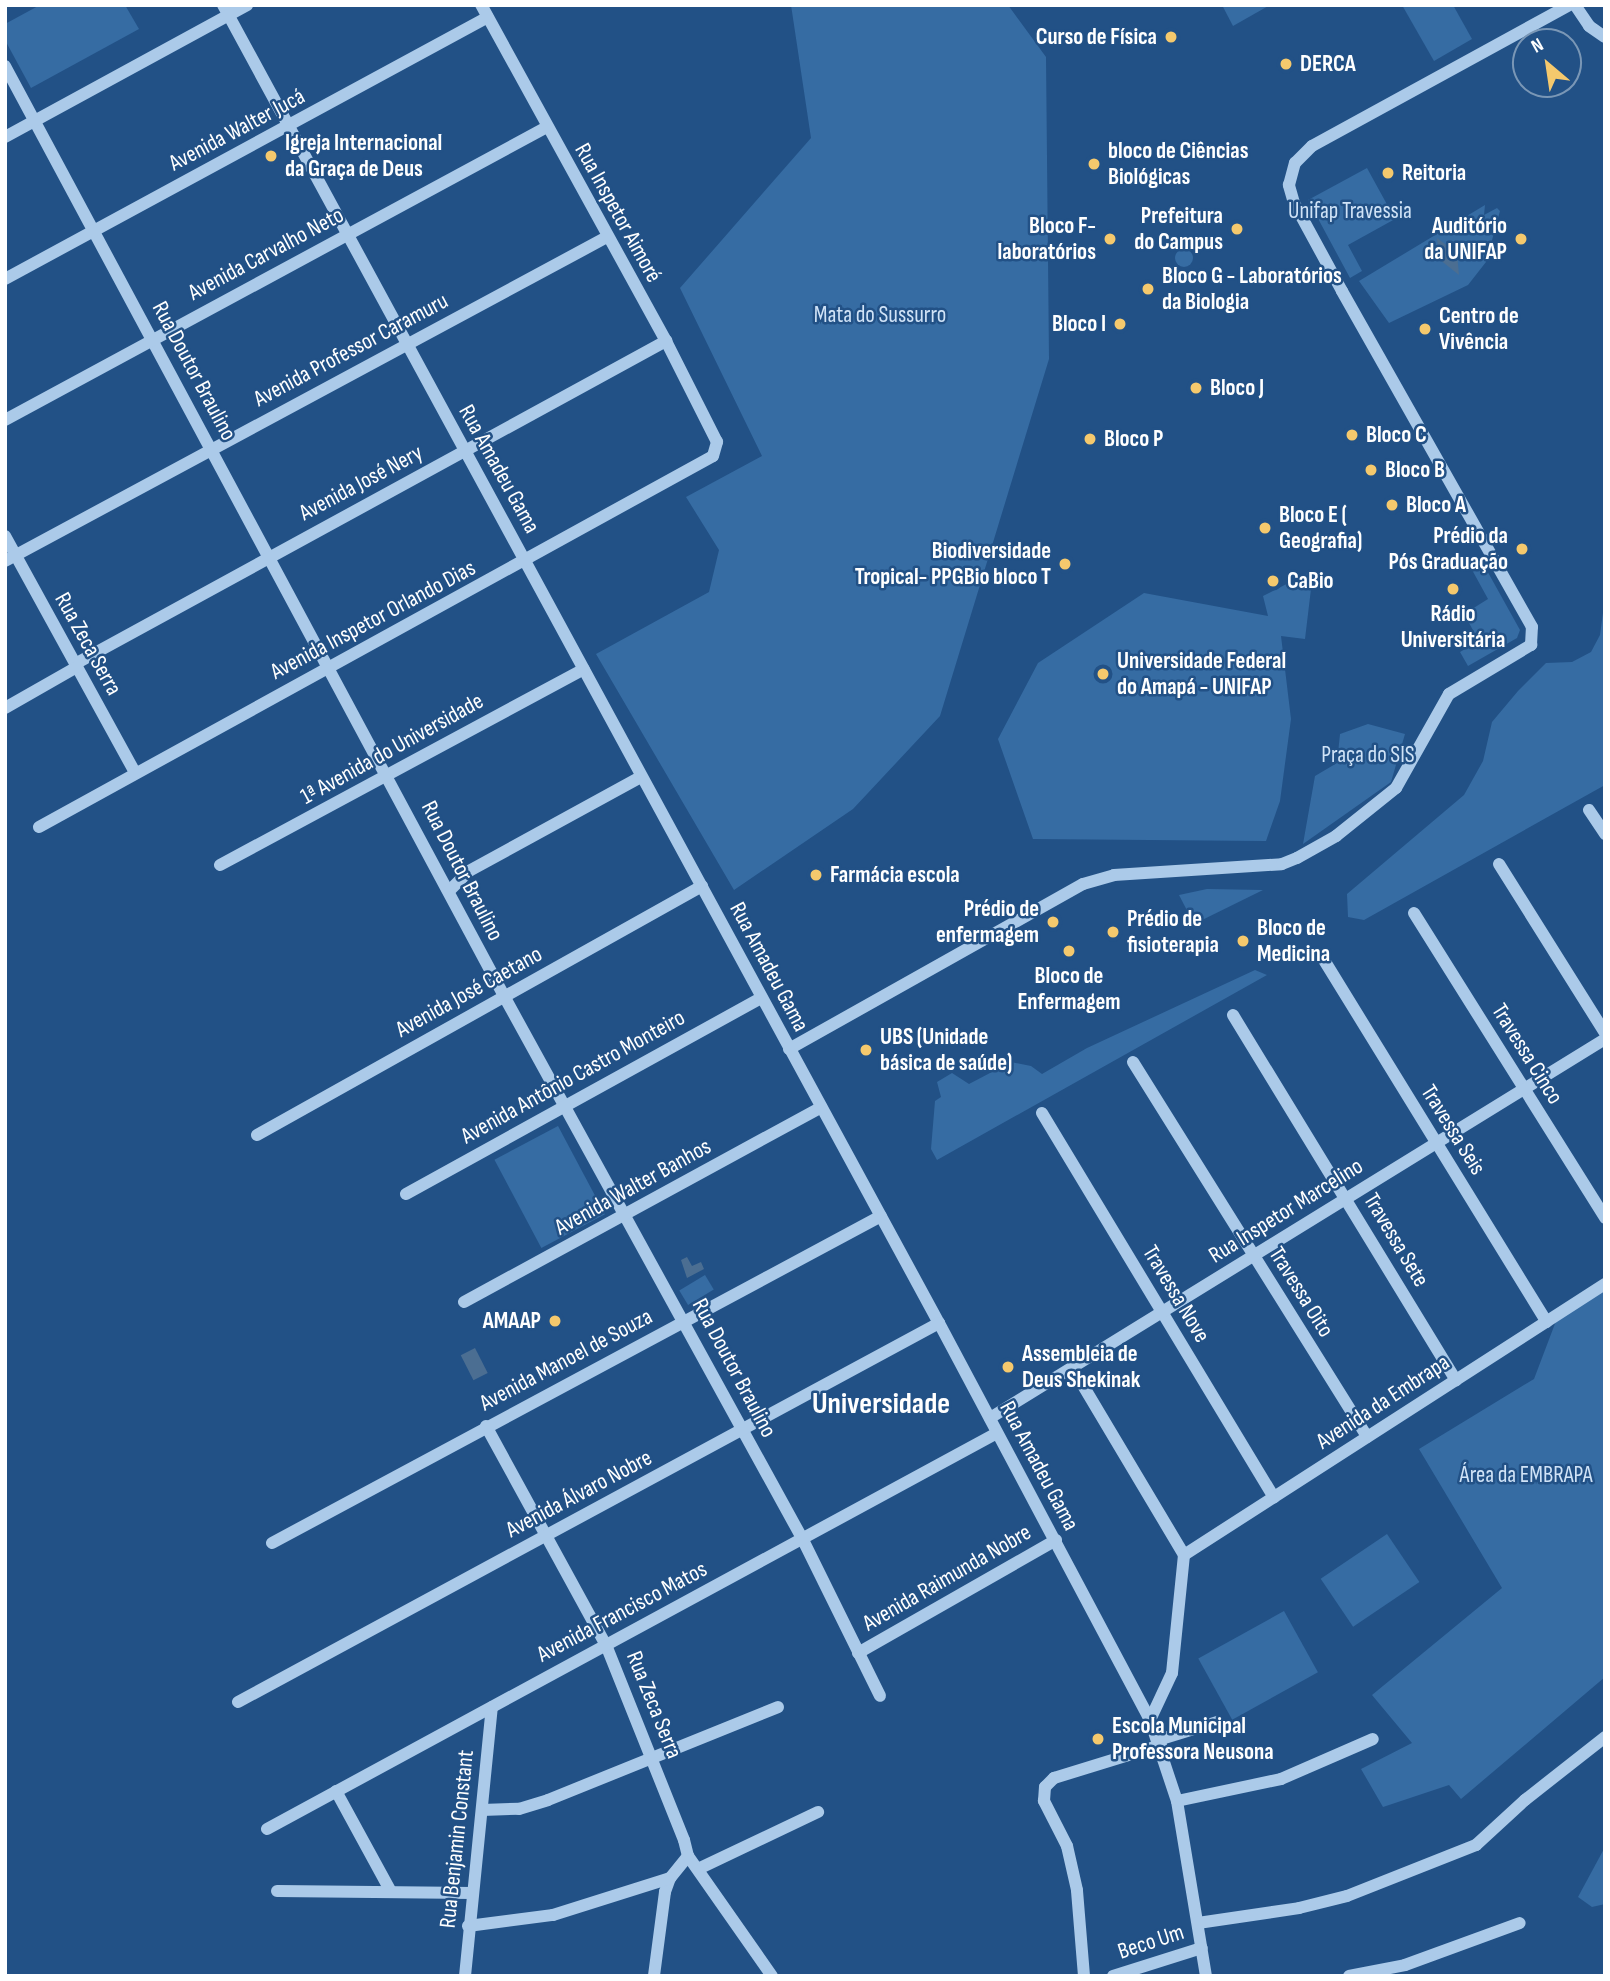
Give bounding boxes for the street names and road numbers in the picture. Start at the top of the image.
street label: Avenida Walter Jucá [164,83,310,177]
street label: Rua Inspetor Aimoré [568,139,668,287]
street label: Avenida Carvalho Neto [184,201,348,307]
street label: Avenida Professor Caramuru [249,287,453,413]
street label: Rua Doutor Braulino [146,297,242,445]
street label: Rua Amadeu Gama [452,400,546,538]
street label: Avenida José Nery [295,439,427,527]
street label: Avenida Inspetor Orlando Dias [266,554,480,686]
street label: Rua Zeca Serra [48,588,128,700]
street label: 1ª Avenida do Universidade [296,687,488,811]
street label: Rua Doutor Braulino [415,796,509,946]
street label: Rua Amadeu Gama [723,898,815,1036]
street label: Avenida José Caetano [391,940,547,1044]
street label: Travessa Cinco [1485,999,1569,1109]
street label: Avenida Antônio Castro Monteiro [456,1004,690,1150]
street label: Travessa Seis [1415,1080,1491,1180]
street label: Avenida Walter Banhos [550,1133,716,1241]
street label: Rua Inspetor Marcelino [1204,1153,1368,1269]
street label: Travessa Sete [1357,1188,1435,1292]
street label: Travessa Nove [1136,1240,1216,1348]
street label: Travessa Oito [1262,1242,1340,1342]
street label: Rua Doutor Braulino [686,1294,782,1442]
street label: Avenida Manoel de Souza [475,1303,657,1417]
street label: Avenida da Embrapa [1311,1349,1455,1455]
street label: Rua Amadeu Gama [993,1397,1085,1535]
street label: Avenida Álvaro Nobre [501,1444,657,1544]
street label: Avenida Raimunda Nobre [858,1519,1036,1637]
street label: Avenida Francisco Matos [532,1556,712,1668]
street label: Rua Zeca Serra [620,1647,688,1763]
street label: Rua Benjamin Constant [434,1749,480,1929]
street label: Beco Um [1114,1918,1188,1966]

